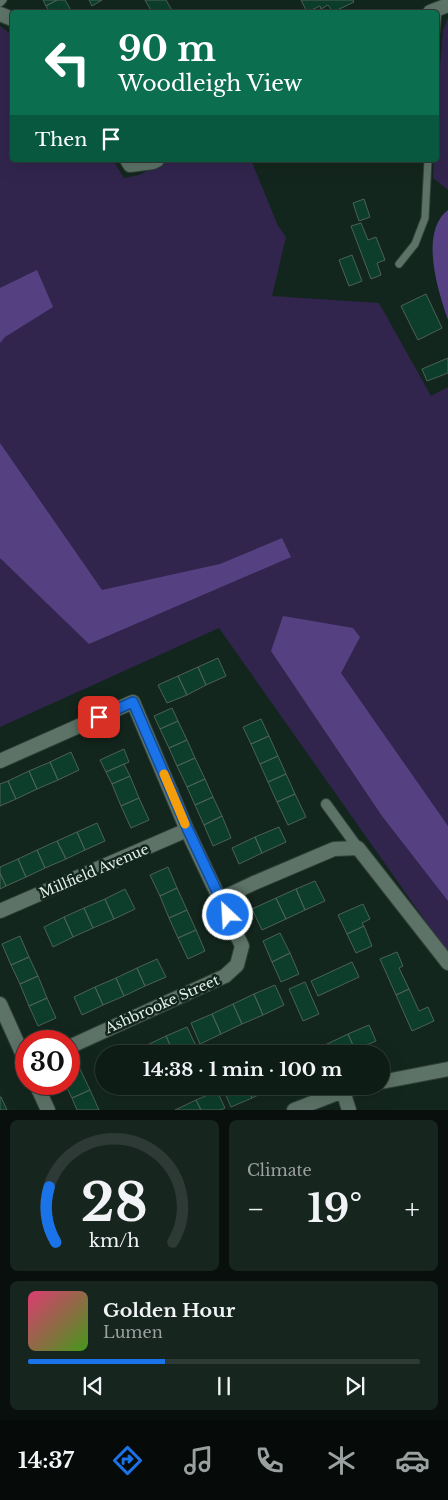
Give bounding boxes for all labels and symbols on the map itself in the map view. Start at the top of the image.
pin [78,696,120,738]
street label: Millfield Avenue [37,840,151,902]
position arrow [201,888,253,940]
street label: Ashbrooke Street [101,970,223,1038]
speed limit sign: 30 [15,1030,80,1095]

